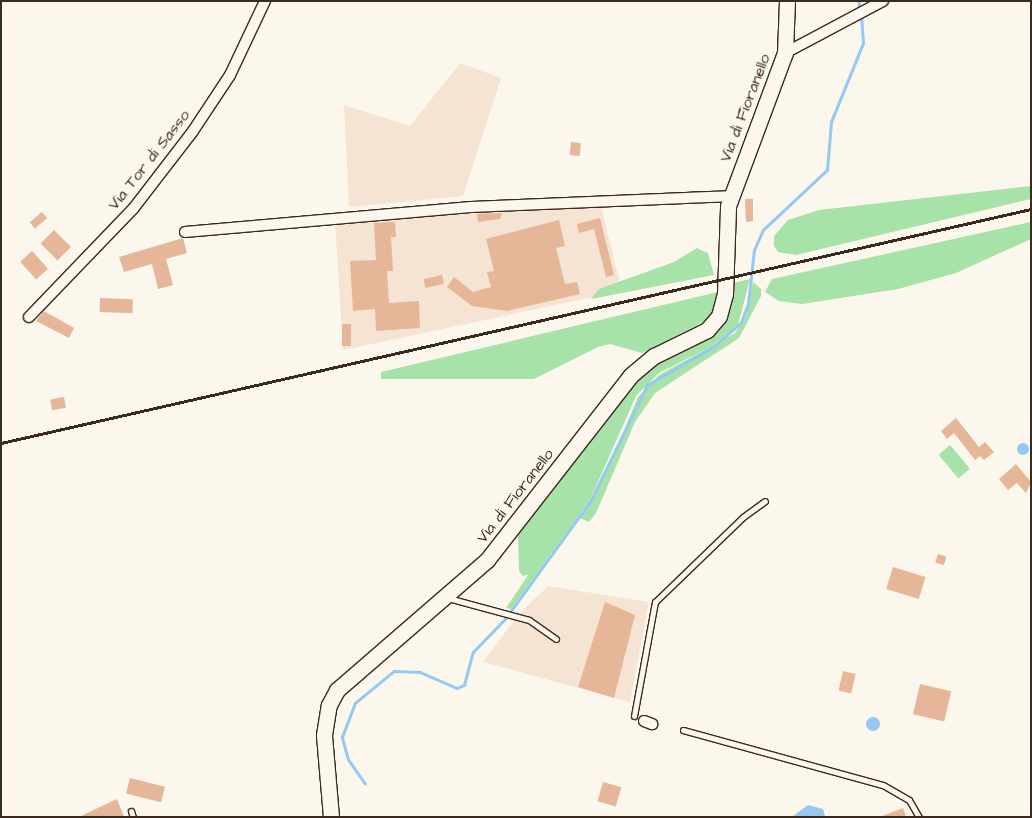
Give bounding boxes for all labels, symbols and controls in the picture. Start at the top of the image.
street label: Via di Fioranello [716,51,774,165]
street label: Via Tor di Sasso [104,106,194,214]
street label: Via di Fioranello [472,445,558,547]

